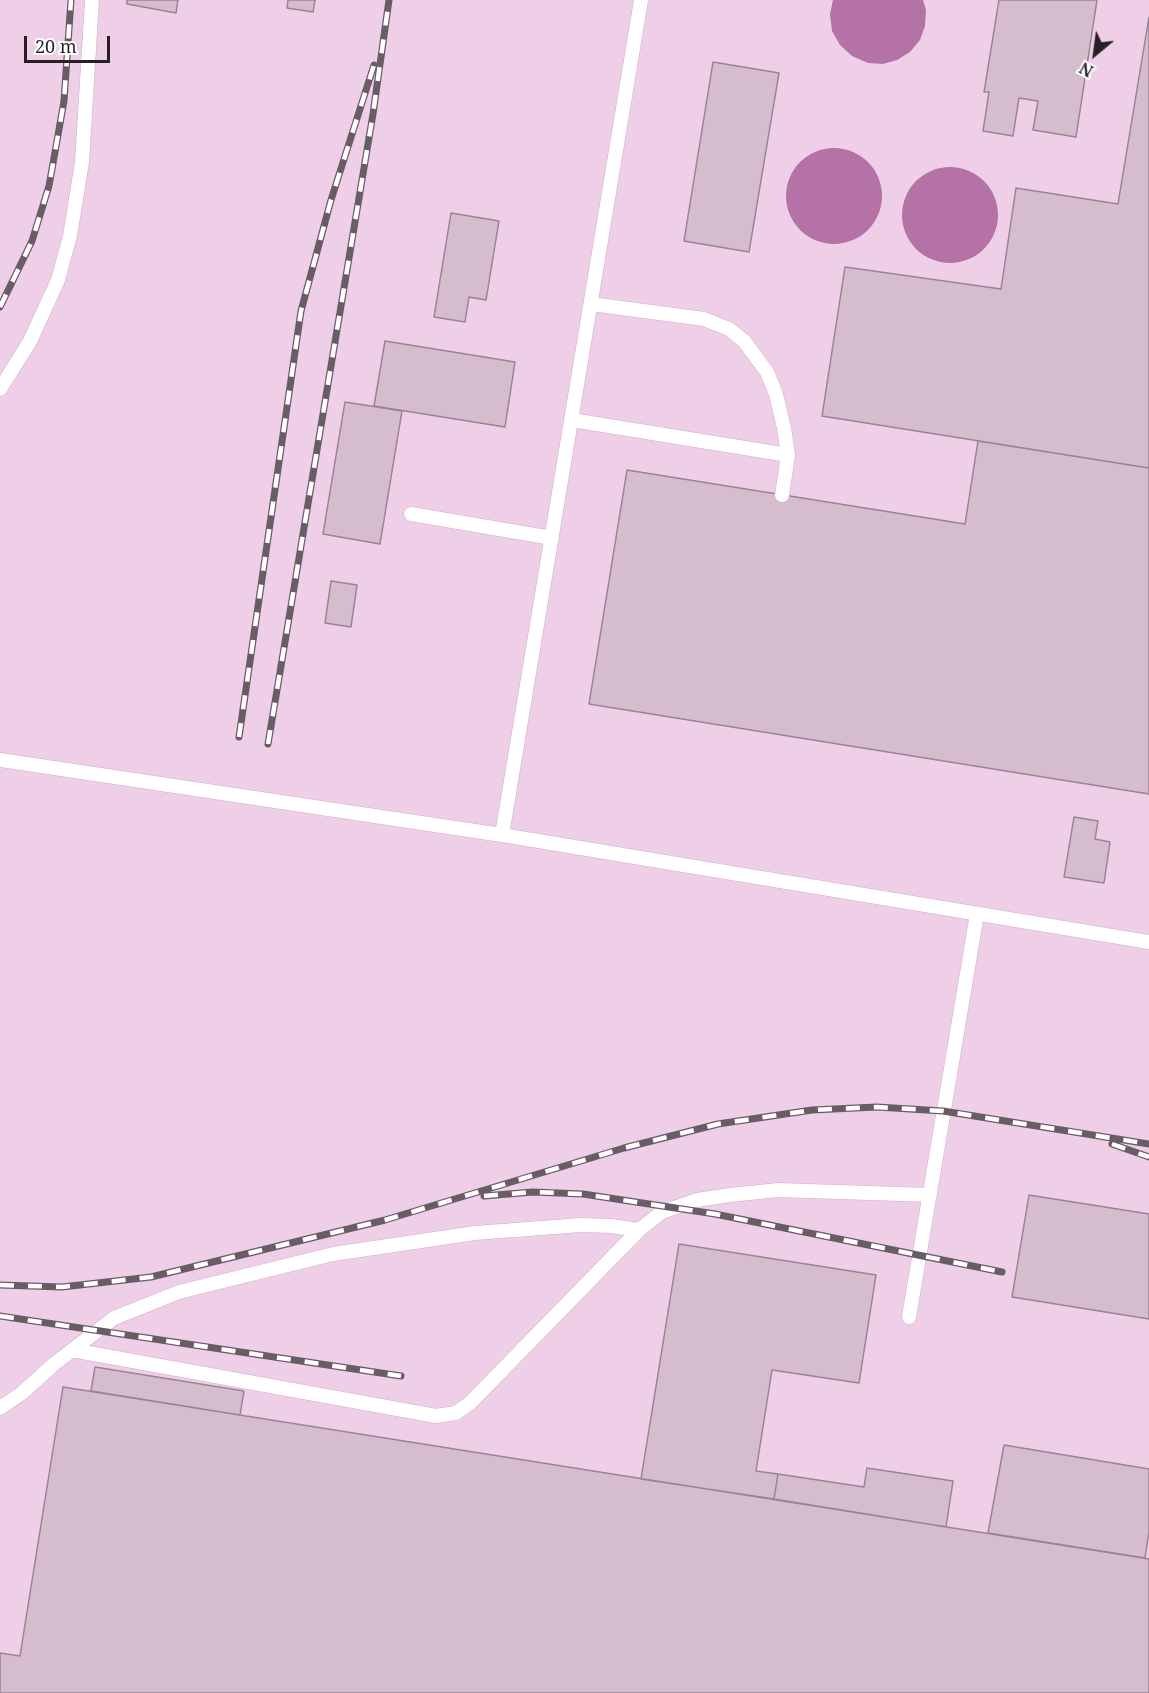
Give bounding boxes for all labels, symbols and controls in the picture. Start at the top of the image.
scale bar [27,24,112,62]
north arrow [1065,24,1125,84]
text: 20 m [35,34,77,58]
text: N [1075,57,1097,82]

